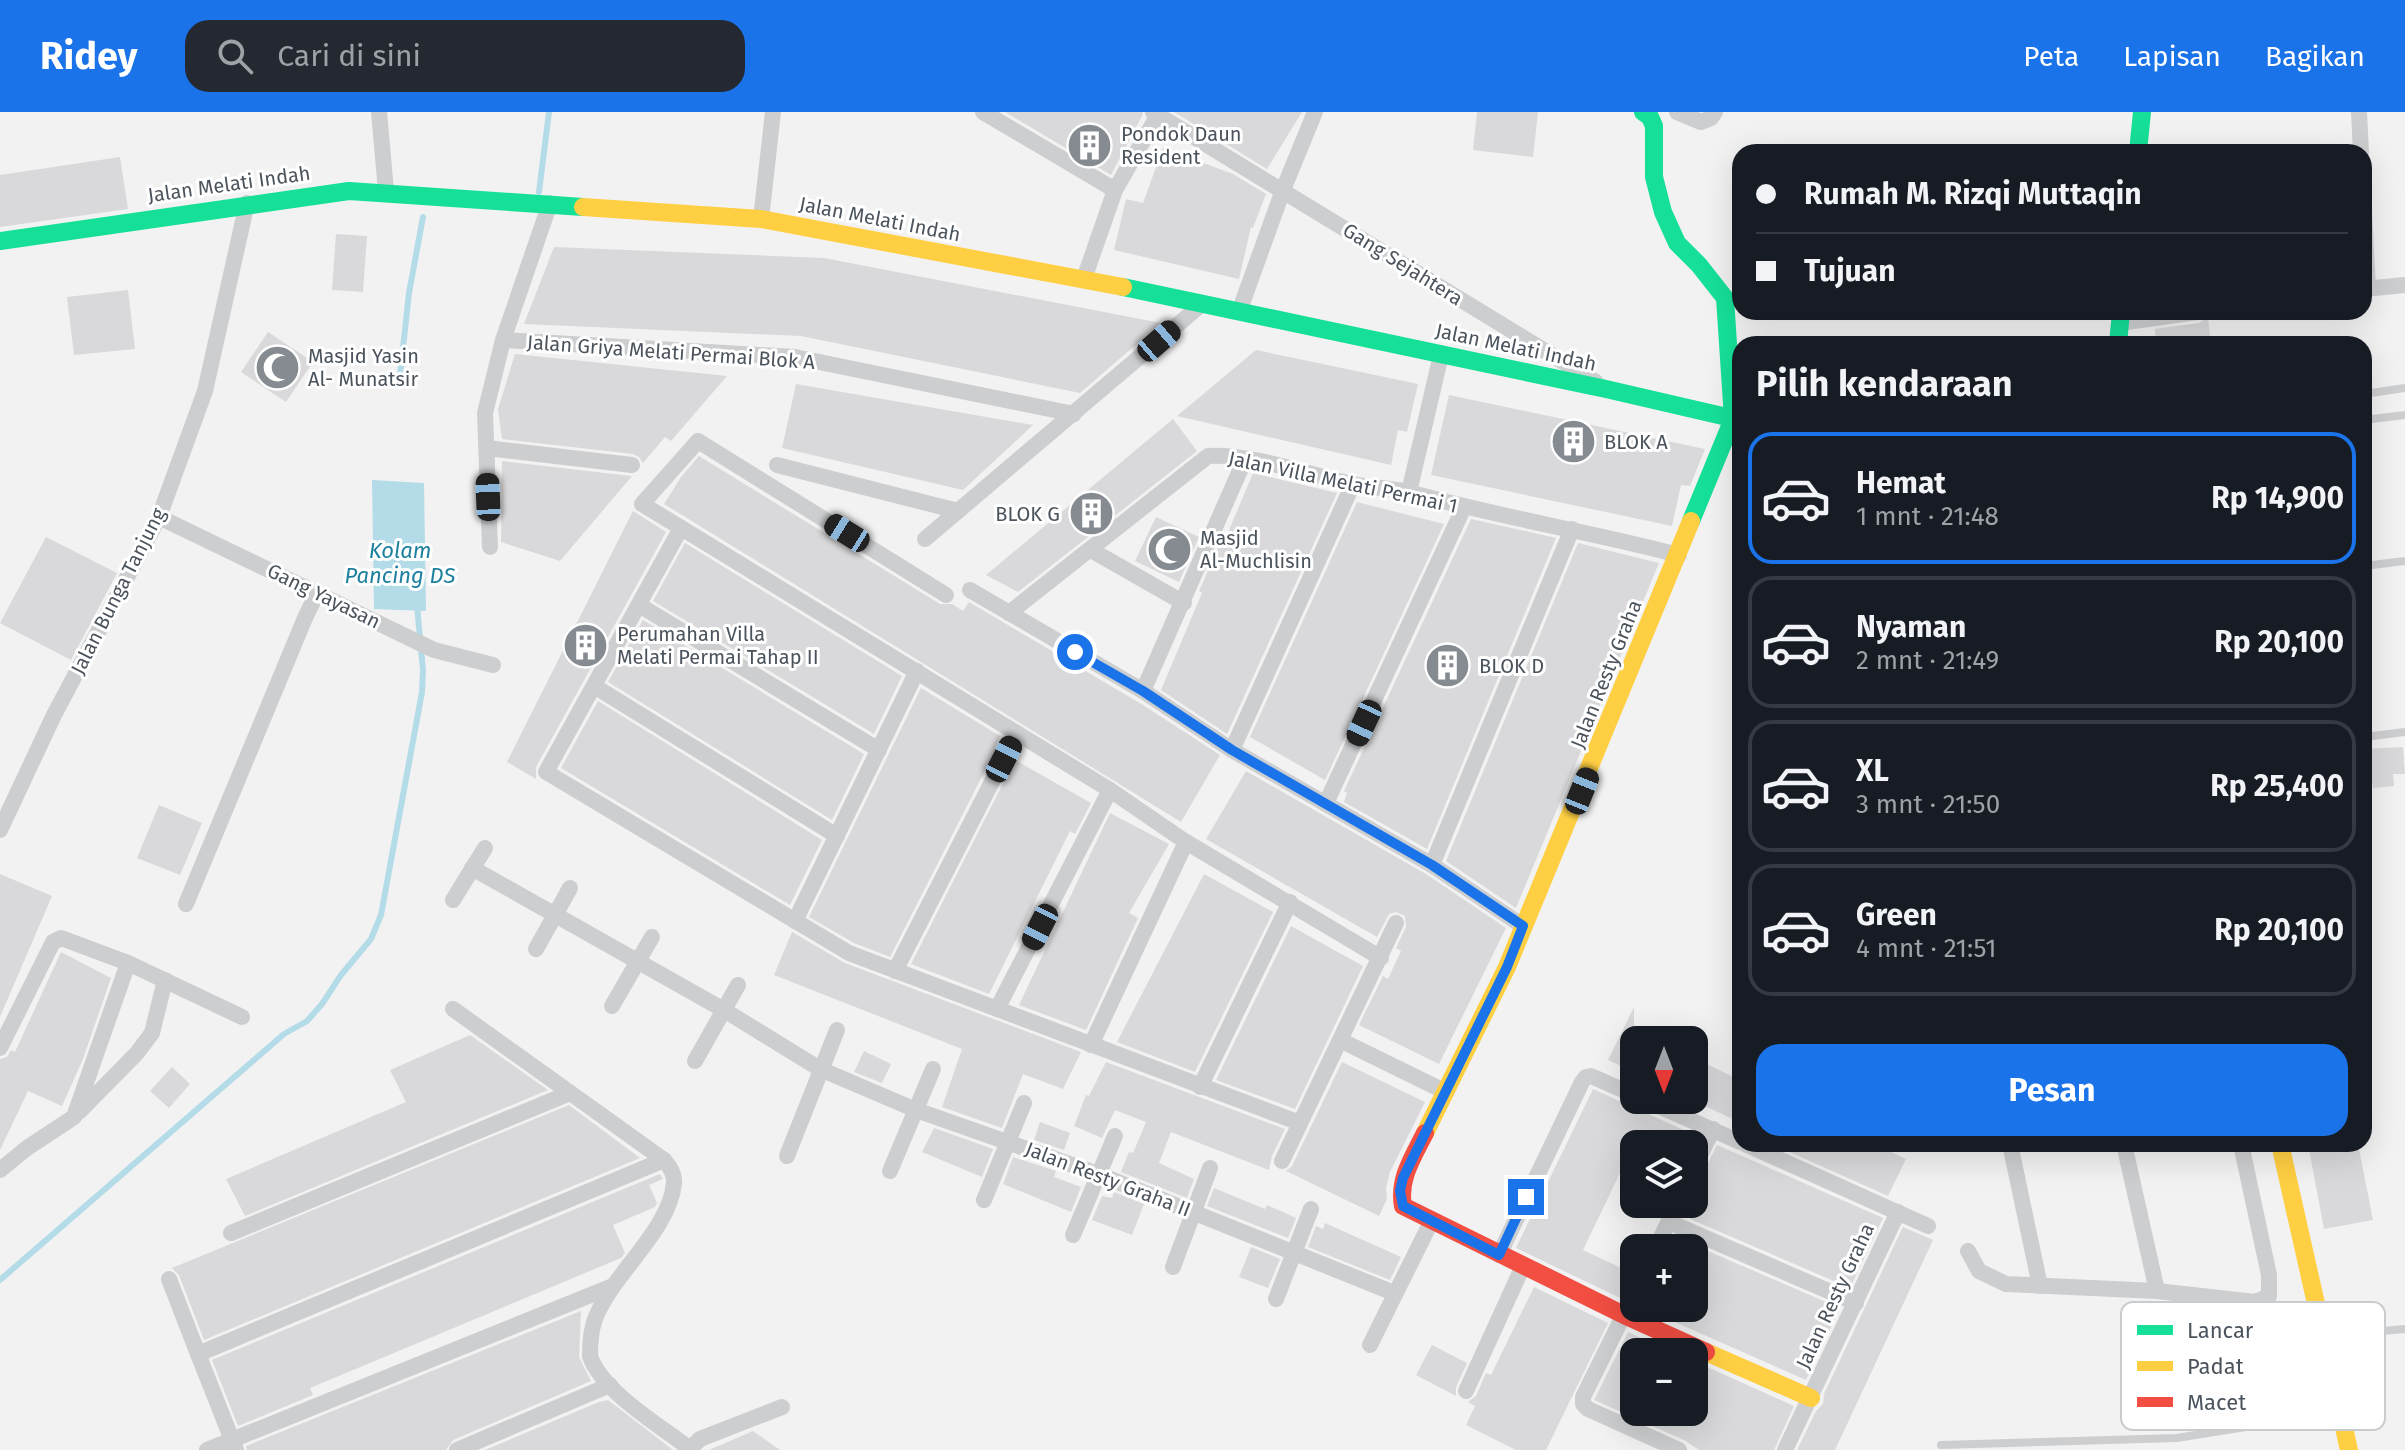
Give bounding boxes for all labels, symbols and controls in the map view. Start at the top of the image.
search box [185,20,745,92]
text: Ridey [40,33,137,79]
icon: search [213,34,257,78]
text: Cari di sini [277,38,421,74]
text: Peta [2023,40,2079,73]
text: Lapisan [2123,40,2221,73]
text: Bagikan [2265,40,2365,73]
building icon: Pondok Daun Resident [1066,122,1114,170]
place label: Pondok Daun Resident [1121,122,1242,169]
street label: Jalan Melati Indah [146,161,312,207]
text: Rumah M. Rizqi Muttaqin [1804,176,2142,212]
street label: Jalan Melati Indah [797,192,963,246]
street label: Gang Sejahtera [1339,218,1467,310]
text: Tujuan [1804,253,1896,289]
car [1133,316,1185,366]
street label: Jalan Melati Indah [1433,318,1599,376]
street label: Jalan Griya Melati Permai Blok A [526,330,816,374]
mosque icon: Masjid Yasin Al- Munatsir [253,343,301,391]
place label: Masjid Yasin Al- Munatsir [308,344,419,391]
text: Pilih kendaraan [1756,362,2013,406]
building icon: BLOK A [1549,418,1597,466]
place label: BLOK A [1604,430,1668,454]
street label: Jalan Villa Melati Permai 1 [1226,446,1460,518]
icon: car [1760,462,1832,534]
text: Hemat [1856,465,1946,501]
car [475,473,501,521]
text: Rp 14,900 [2211,480,2344,516]
building icon: BLOK G [1067,490,1115,538]
text: 1 mnt · 21:48 [1856,501,1999,532]
place label: BLOK G [995,502,1060,526]
street label: Jalan Bunga Tanjung [66,503,171,678]
car [820,510,874,556]
mosque icon: Masjid Al-Muchlisin [1145,526,1193,574]
place label: Masjid Al-Muchlisin [1200,526,1312,573]
water label: Kolam Pancing DS [345,537,456,589]
street label: Gang Yayasan [264,558,384,634]
street label: Jalan Resty Graha [1565,596,1647,752]
icon: car [1760,606,1832,678]
text: Nyaman [1856,609,1966,645]
building icon: Perumahan Villa Melati Permai Tahap II [562,622,610,670]
place label: Perumahan Villa Melati Permai Tahap II [617,622,819,669]
text: Rp 20,100 [2214,624,2344,660]
route start [1057,634,1093,670]
building icon: BLOK D [1424,642,1472,690]
text: 2 mnt · 21:49 [1856,645,1999,676]
place label: BLOK D [1479,654,1544,678]
car [1343,696,1385,750]
car [982,732,1026,786]
icon: car [1760,750,1832,822]
text: XL [1856,753,1889,789]
car [1562,764,1602,818]
text: Rp 25,400 [2210,768,2344,804]
text: 3 mnt · 21:50 [1856,789,2000,820]
icon: car [1760,894,1832,966]
text: Green [1856,897,1937,933]
car [1018,900,1062,954]
text: Rp 20,100 [2214,912,2344,948]
text: 4 mnt · 21:51 [1856,933,1996,964]
north arrow [1620,1026,1708,1114]
map controls [1620,1026,1708,1426]
button: Pesan [1756,1044,2348,1136]
button: layers [1620,1130,1708,1218]
street label: Jalan Resty Graha II [1022,1136,1194,1222]
route end [1508,1179,1544,1215]
street label: Jalan Resty Graha [1791,1219,1879,1373]
button: + [1620,1234,1708,1322]
legend [2121,1302,2385,1430]
text: Lancar [2187,1317,2254,1344]
button: − [1620,1338,1708,1426]
text: Padat [2187,1353,2244,1380]
text: Macet [2187,1389,2246,1416]

